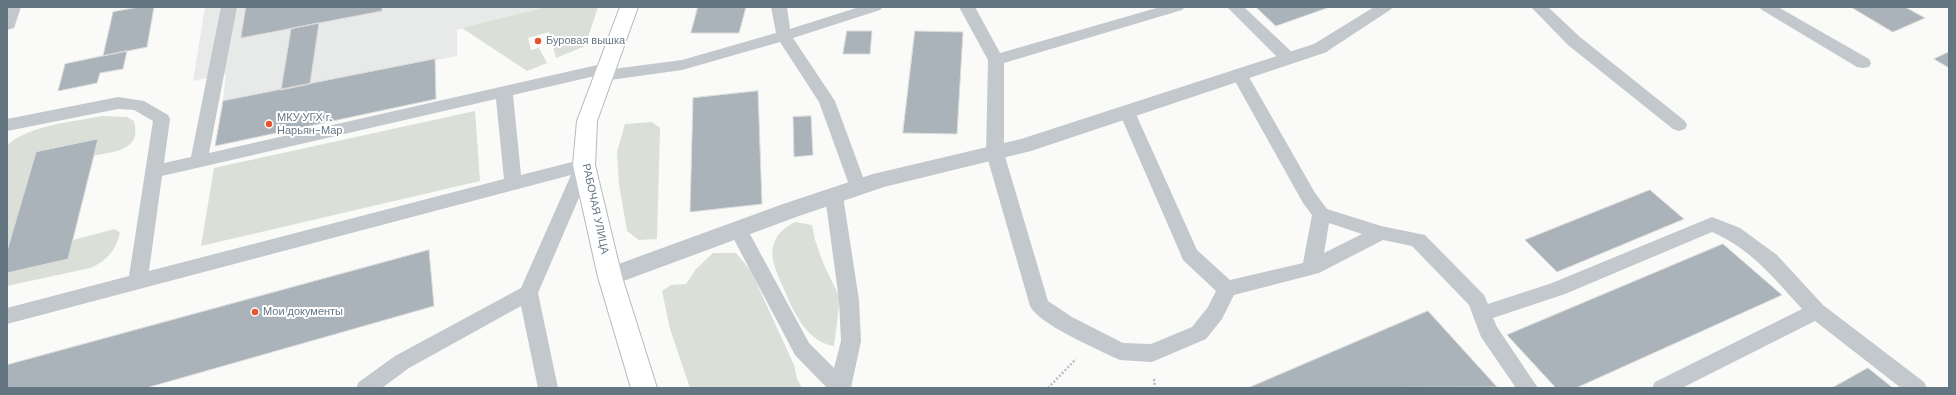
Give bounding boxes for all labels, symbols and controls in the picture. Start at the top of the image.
place label: Буровая вышка [546,34,625,48]
marker: Буровая вышка [533,36,543,46]
place label: МКУ УГХ г. Нарьян-Мар [277,111,342,137]
marker: МКУ УГХ г. Нарьян-Мар [264,119,274,129]
street label: РАБОЧАЯ УЛИЦА [579,163,611,255]
place label: Мои документы [263,305,343,319]
marker: Мои документы [250,307,260,317]

